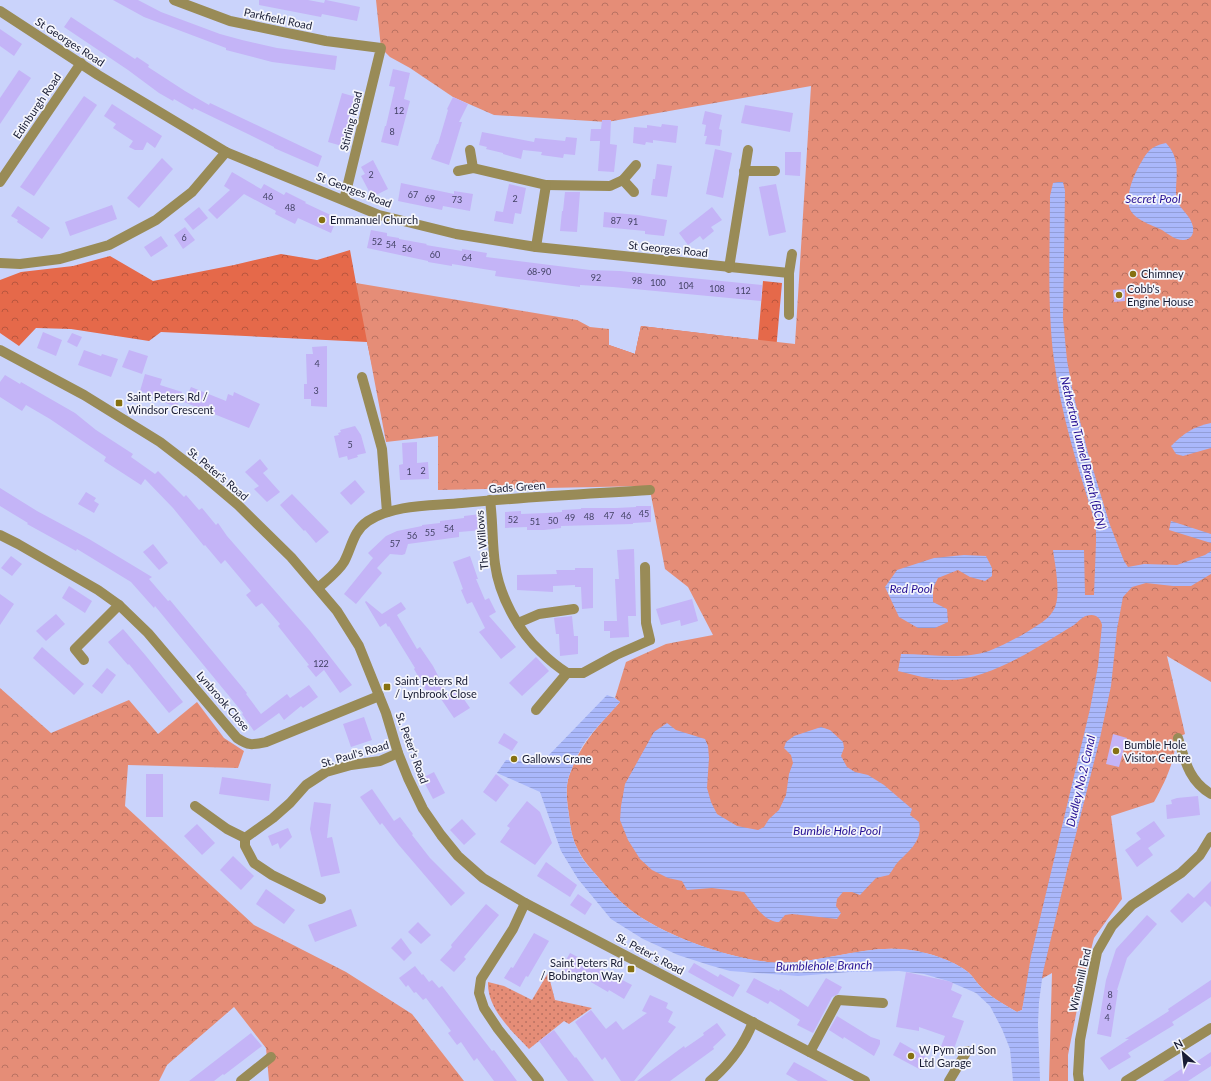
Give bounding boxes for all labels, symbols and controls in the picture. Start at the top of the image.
street label: Parkfield Road [243,5,313,32]
street label: St Georges Road [33,14,107,69]
street label: Edinburgh Road [10,70,63,141]
street label: Stirling Road [337,90,364,152]
house number: 12 [394,105,404,116]
house number: 8 [389,126,395,137]
street label: St Georges Road [315,169,394,210]
house number: 2 [368,169,374,180]
house number: 67 [408,189,418,200]
house number: 46 [263,191,273,202]
water label: Secret Pool [1125,191,1181,206]
house number: 69 [425,193,435,204]
house number: 2 [512,193,518,204]
house number: 73 [452,194,462,205]
house number: 48 [285,202,295,213]
place label: Emmanuel Church [330,213,418,226]
marker: Emmanuel Church [317,215,327,225]
house number: 87 [611,215,621,226]
house number: 91 [628,216,638,227]
house number: 6 [181,232,187,243]
house number: 52 [372,236,382,247]
street label: St Georges Road [628,238,708,259]
house number: 54 [386,239,396,250]
house number: 56 [402,243,412,254]
house number: 60 [430,249,440,260]
house number: 64 [462,252,472,263]
house number: 68-90 [527,266,551,277]
place label: Chimney [1141,267,1184,280]
marker: Chimney [1128,269,1138,279]
house number: 92 [591,272,601,283]
house number: 98 [632,275,642,286]
house number: 100 [650,277,666,288]
house number: 104 [678,280,694,291]
place label: Cobb's Engine House [1127,282,1194,308]
house number: 108 [709,283,725,294]
house number: 112 [735,285,751,296]
marker: Cobb's Engine House [1114,290,1124,300]
house number: 4 [314,358,320,369]
water label: Netherton Tunnel Branch (BCN) [1057,375,1110,531]
house number: 3 [313,385,319,396]
place label: Saint Peters Rd / Windsor Crescent [127,390,214,416]
marker: Saint Peters Rd / Windsor Crescent [114,398,124,408]
house number: 5 [347,439,353,450]
street label: St. Peter's Road [185,445,251,503]
house number: 2 [420,465,426,476]
house number: 1 [406,466,412,477]
street label: Gads Green [488,478,546,495]
house number: 45 [639,508,649,519]
street label: The Willows [472,509,491,570]
house number: 47 [604,510,614,521]
house number: 46 [621,510,631,521]
house number: 48 [584,511,594,522]
house number: 49 [565,512,575,523]
house number: 52 [508,514,518,525]
house number: 50 [548,515,558,526]
house number: 51 [530,516,540,527]
house number: 54 [444,523,454,534]
house number: 55 [425,527,435,538]
house number: 56 [407,530,417,541]
house number: 57 [390,538,400,549]
water label: Red Pool [889,581,933,596]
house number: 122 [313,658,329,669]
street label: Lynbrook Close [194,668,253,733]
place label: Saint Peters Rd / Lynbrook Close [395,674,477,700]
marker: Saint Peters Rd / Lynbrook Close [382,682,392,692]
street label: St. Peter's Road [394,710,431,785]
water label: Dudley No.2 Canal [1063,733,1098,828]
street label: St. Paul's Road [320,738,390,769]
place label: Bumble Hole Visitor Centre [1124,738,1191,764]
marker: Bumble Hole Visitor Centre [1111,746,1121,756]
place label: Gallows Crane [522,752,592,765]
marker: Gallows Crane [509,754,519,764]
water label: Bumble Hole Pool [793,823,881,838]
street label: St. Peter's Road [614,930,686,977]
street label: Windmill End [1066,947,1093,1013]
place label: Saint Peters Rd / Bobington Way [541,956,623,982]
water label: Bumblehole Branch [776,957,872,974]
marker: Saint Peters Rd / Bobington Way [626,964,636,974]
house number: 8 [1107,989,1113,1000]
house number: 6 [1106,1001,1112,1012]
house number: 4 [1104,1012,1110,1023]
north arrow [1163,1033,1203,1073]
text: N [1171,1036,1185,1051]
place label: W Pym and Son Ltd Garage [919,1043,996,1069]
marker: W Pym and Son Ltd Garage [906,1051,916,1061]

